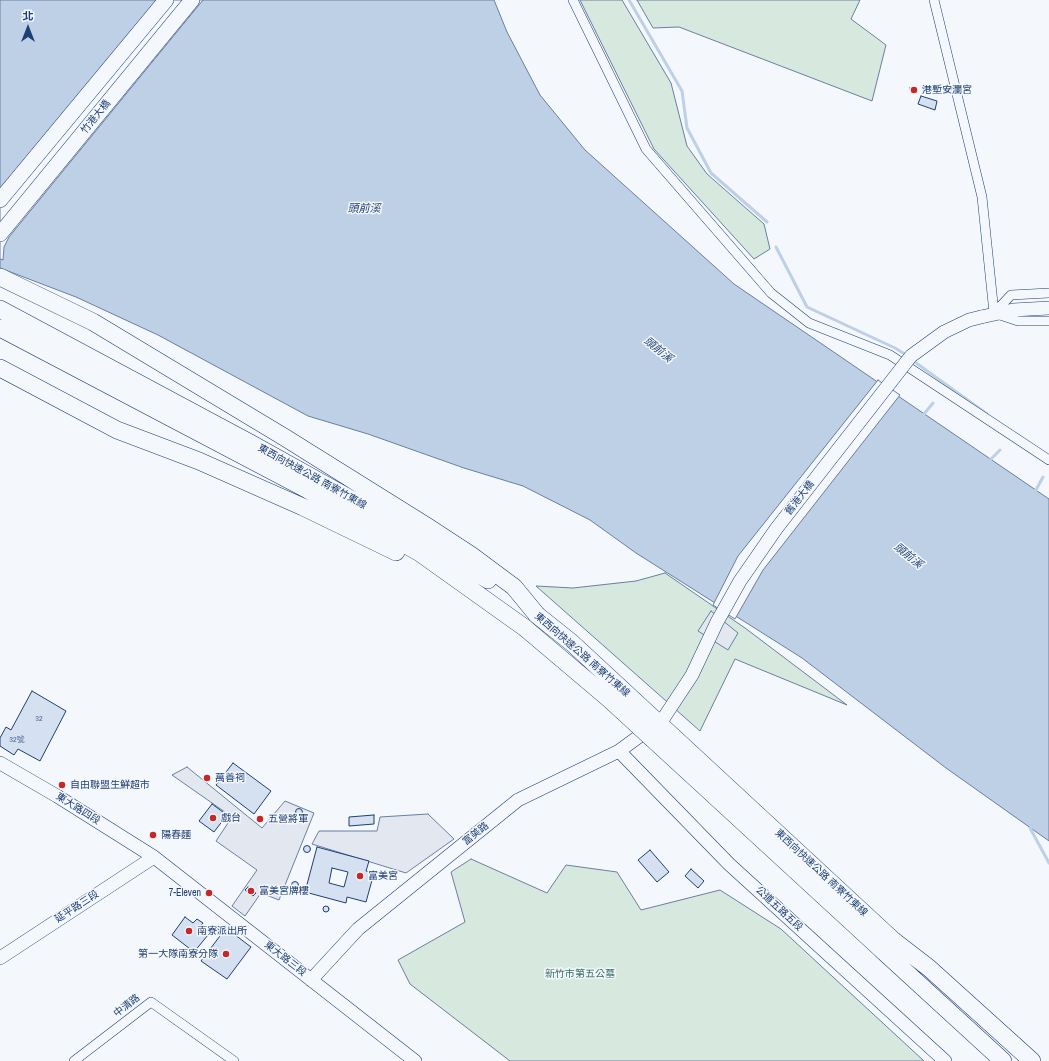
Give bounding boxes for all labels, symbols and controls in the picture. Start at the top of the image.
north arrow [8,8,48,48]
text: 北 [23,9,34,23]
place label: 港塹安瀾宮 [922,84,972,96]
marker: 港塹安瀾宮 [909,85,919,95]
street label: 竹港大橋 [79,98,113,136]
water label: 頭前溪 [348,202,380,216]
water label: 頭前溪 [641,334,675,366]
street label: 東西向快速公路 南寮竹東線 [256,442,368,512]
street label: 舊港大橋 [783,479,817,517]
water label: 頭前溪 [891,540,925,572]
street label: 東西向快速公路 南寮竹東線 [532,610,632,700]
house number: 32 [35,714,43,724]
house number: 32號 [9,735,25,745]
place label: 萬善祠 [215,772,245,784]
marker: 萬善祠 [202,773,212,783]
place label: 自由聯盟生鮮超市 [70,779,150,791]
marker: 自由聯盟生鮮超市 [57,780,67,790]
street label: 東大路四段 [54,791,102,827]
place label: 戲台 [221,812,241,824]
marker: 戲台 [208,813,218,823]
place label: 五營將軍 [268,813,308,825]
marker: 五營將軍 [255,814,265,824]
street label: 富美路 [461,820,491,848]
street label: 東西向快速公路 南寮竹東線 [772,827,870,919]
place label: 陽春麵 [161,829,191,841]
marker: 陽春麵 [148,830,158,840]
place label: 富美宮 [368,870,398,882]
marker: 富美宮 [355,871,365,881]
street label: 公道五路五段 [753,884,805,934]
place label: 富美宮牌樓 [259,885,309,897]
marker: 富美宮牌樓 [246,886,256,896]
place label: 7-Eleven [169,887,201,899]
street label: 延平路三段 [53,888,101,926]
marker: 7-Eleven [204,888,214,898]
place label: 南寮派出所 [197,925,247,937]
marker: 南寮派出所 [184,926,194,936]
street label: 東大路三段 [262,939,308,979]
place label: 第一大隊南寮分隊 [138,948,218,960]
marker: 第一大隊南寮分隊 [221,949,231,959]
park label: 新竹市第五公墓 [545,968,615,980]
street label: 中清路 [111,992,143,1020]

